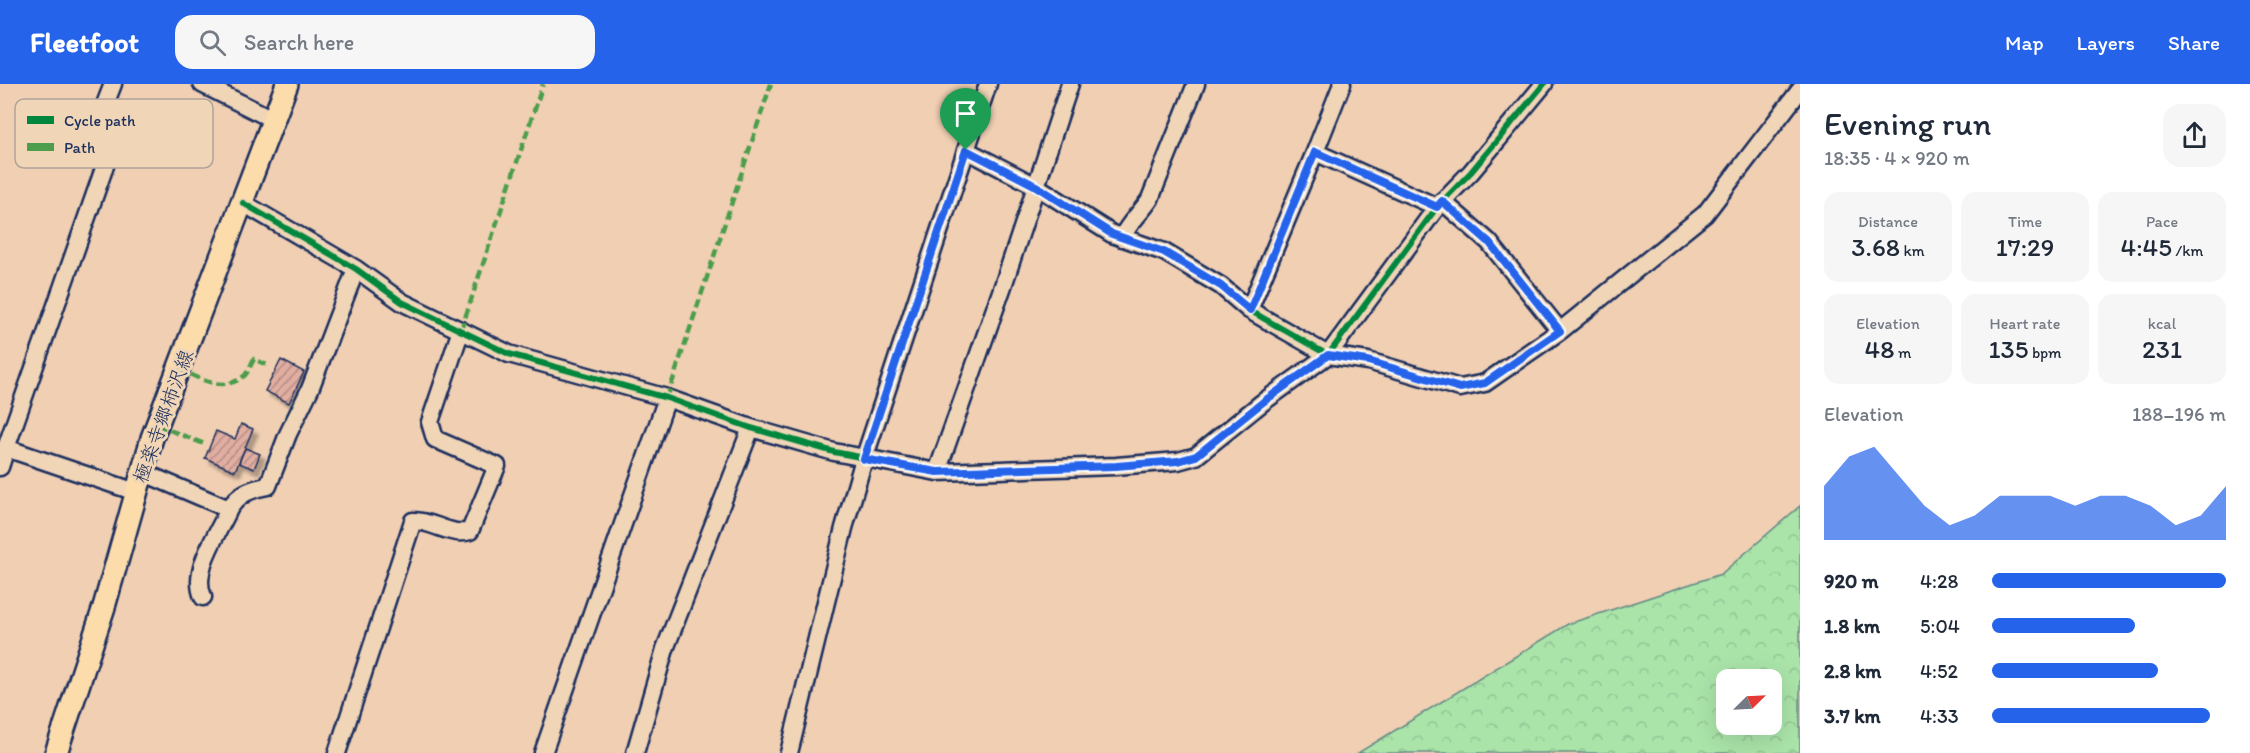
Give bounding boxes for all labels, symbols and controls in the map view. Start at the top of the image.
search box [175,15,595,69]
text: Fleetfoot [30,25,139,59]
icon: search [196,26,229,59]
text: Search here [244,29,354,56]
text: Map [2005,30,2044,55]
text: Layers [2077,30,2135,55]
text: Share [2168,30,2220,55]
pin [940,88,991,150]
icon: arrive [949,97,982,130]
legend [15,99,213,168]
text: Evening run [1824,104,1991,143]
button: share [2163,104,2226,167]
text: Cycle path [64,111,136,130]
text: Path [64,138,95,157]
text: 18:35 · 4 × 920 m [1824,146,1970,170]
text: Distance [1858,212,1918,231]
text: Time [2008,212,2042,231]
text: Pace [2146,212,2178,231]
text: 3.68 [1851,231,1900,263]
text: 17:29 [1996,231,2054,263]
text: 4:45 [2121,231,2172,263]
text: km [1900,241,1925,260]
text: /km [2172,241,2203,260]
text: Elevation [1856,314,1920,333]
text: Heart rate [1990,314,2060,333]
text: kcal [2148,314,2176,333]
text: 48 [1865,333,1894,365]
text: 135 [1988,333,2028,365]
text: 231 [2142,333,2182,365]
text: m [1894,343,1911,362]
text: bpm [2028,343,2062,362]
street label: 極楽寺郷柿沢線 [128,346,198,486]
text: Elevation [1824,402,1903,426]
text: 188–196 m [2132,402,2226,426]
text: 920 m [1824,569,1879,593]
text: 4:28 [1920,569,1958,593]
text: 1.8 km [1824,614,1880,638]
text: 5:04 [1920,614,1960,638]
text: 2.8 km [1824,659,1881,683]
text: 4:52 [1920,659,1958,683]
north arrow [1716,669,1782,735]
map controls [1716,669,1782,735]
text: 3.7 km [1824,704,1881,728]
text: 4:33 [1920,704,1959,728]

